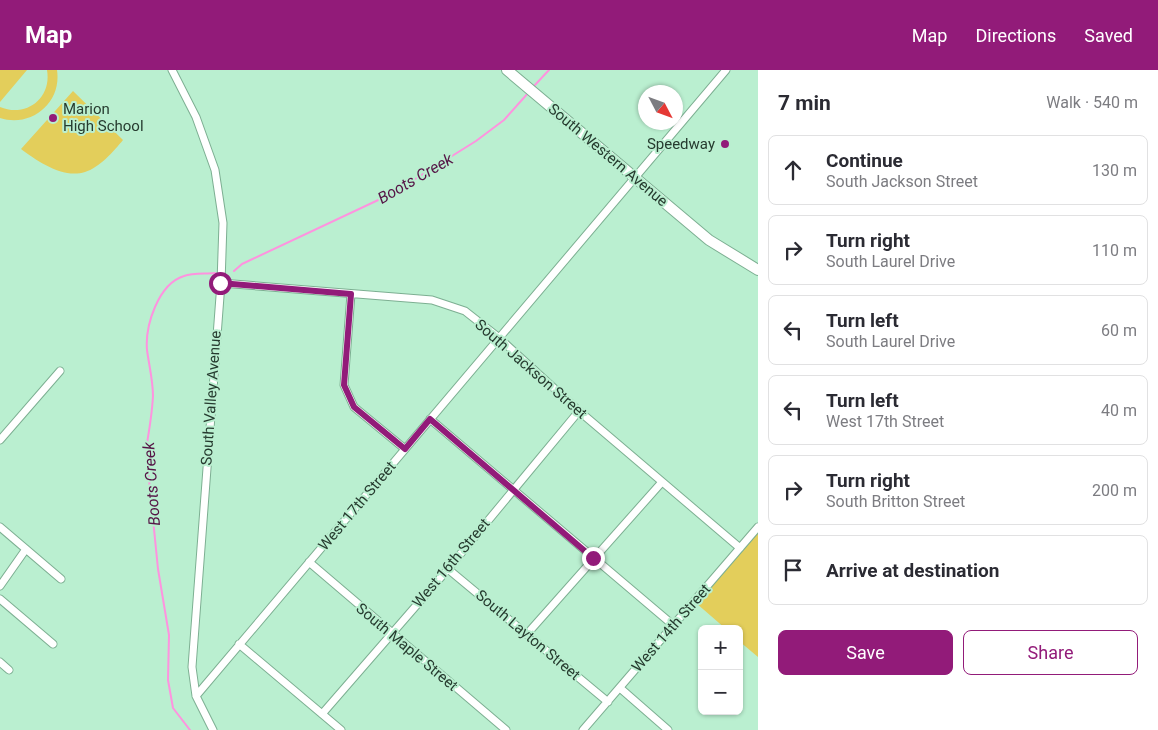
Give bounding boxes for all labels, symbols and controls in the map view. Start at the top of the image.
text: Map [25,21,72,49]
text: Map [912,25,947,46]
text: Directions [975,25,1056,46]
text: Saved [1084,25,1133,46]
north arrow [638,85,683,130]
text: 7 min [778,91,831,115]
text: Walk · 540 m [1046,93,1138,112]
place label: Marion High School [63,100,144,135]
street label: South Western Avenue [545,100,671,210]
marker: Marion High School [47,112,59,124]
place label: Speedway [647,135,715,153]
marker: Speedway [719,138,731,150]
water label: Boots Creek [374,149,457,208]
text: Continue [826,149,903,172]
icon: ahead [779,156,807,184]
text: 130 m [1092,161,1137,180]
text: South Jackson Street [826,172,978,191]
text: Turn right [826,229,910,252]
icon: right [779,236,807,264]
text: 110 m [1092,241,1137,260]
text: South Laurel Drive [826,252,955,271]
route start [209,272,232,295]
text: Turn left [826,309,899,332]
street label: South Jackson Street [471,315,591,423]
icon: left [779,316,807,344]
text: 60 m [1101,321,1137,340]
street label: South Valley Avenue [197,330,225,466]
text: South Laurel Drive [826,332,955,351]
text: Turn left [826,389,899,412]
icon: left [779,396,807,424]
text: 40 m [1101,401,1137,420]
text: West 17th Street [826,412,944,431]
water label: Boots Creek [139,440,164,526]
street label: West 17th Street [315,458,400,554]
text: Turn right [826,469,910,492]
icon: right [779,476,807,504]
text: 200 m [1092,481,1137,500]
text: South Britton Street [826,492,965,511]
street label: West 16th Street [409,515,494,611]
route end [582,547,605,570]
icon: arrive [779,556,807,584]
text: Arrive at destination [826,559,999,582]
street label: West 14th Street [628,580,714,676]
street label: South Layton Street [472,586,584,684]
street label: South Maple Street [352,599,462,695]
map controls [698,625,743,715]
button: + [698,625,743,670]
button: Save [778,630,953,675]
button: Share [963,630,1138,675]
button: − [698,670,743,715]

